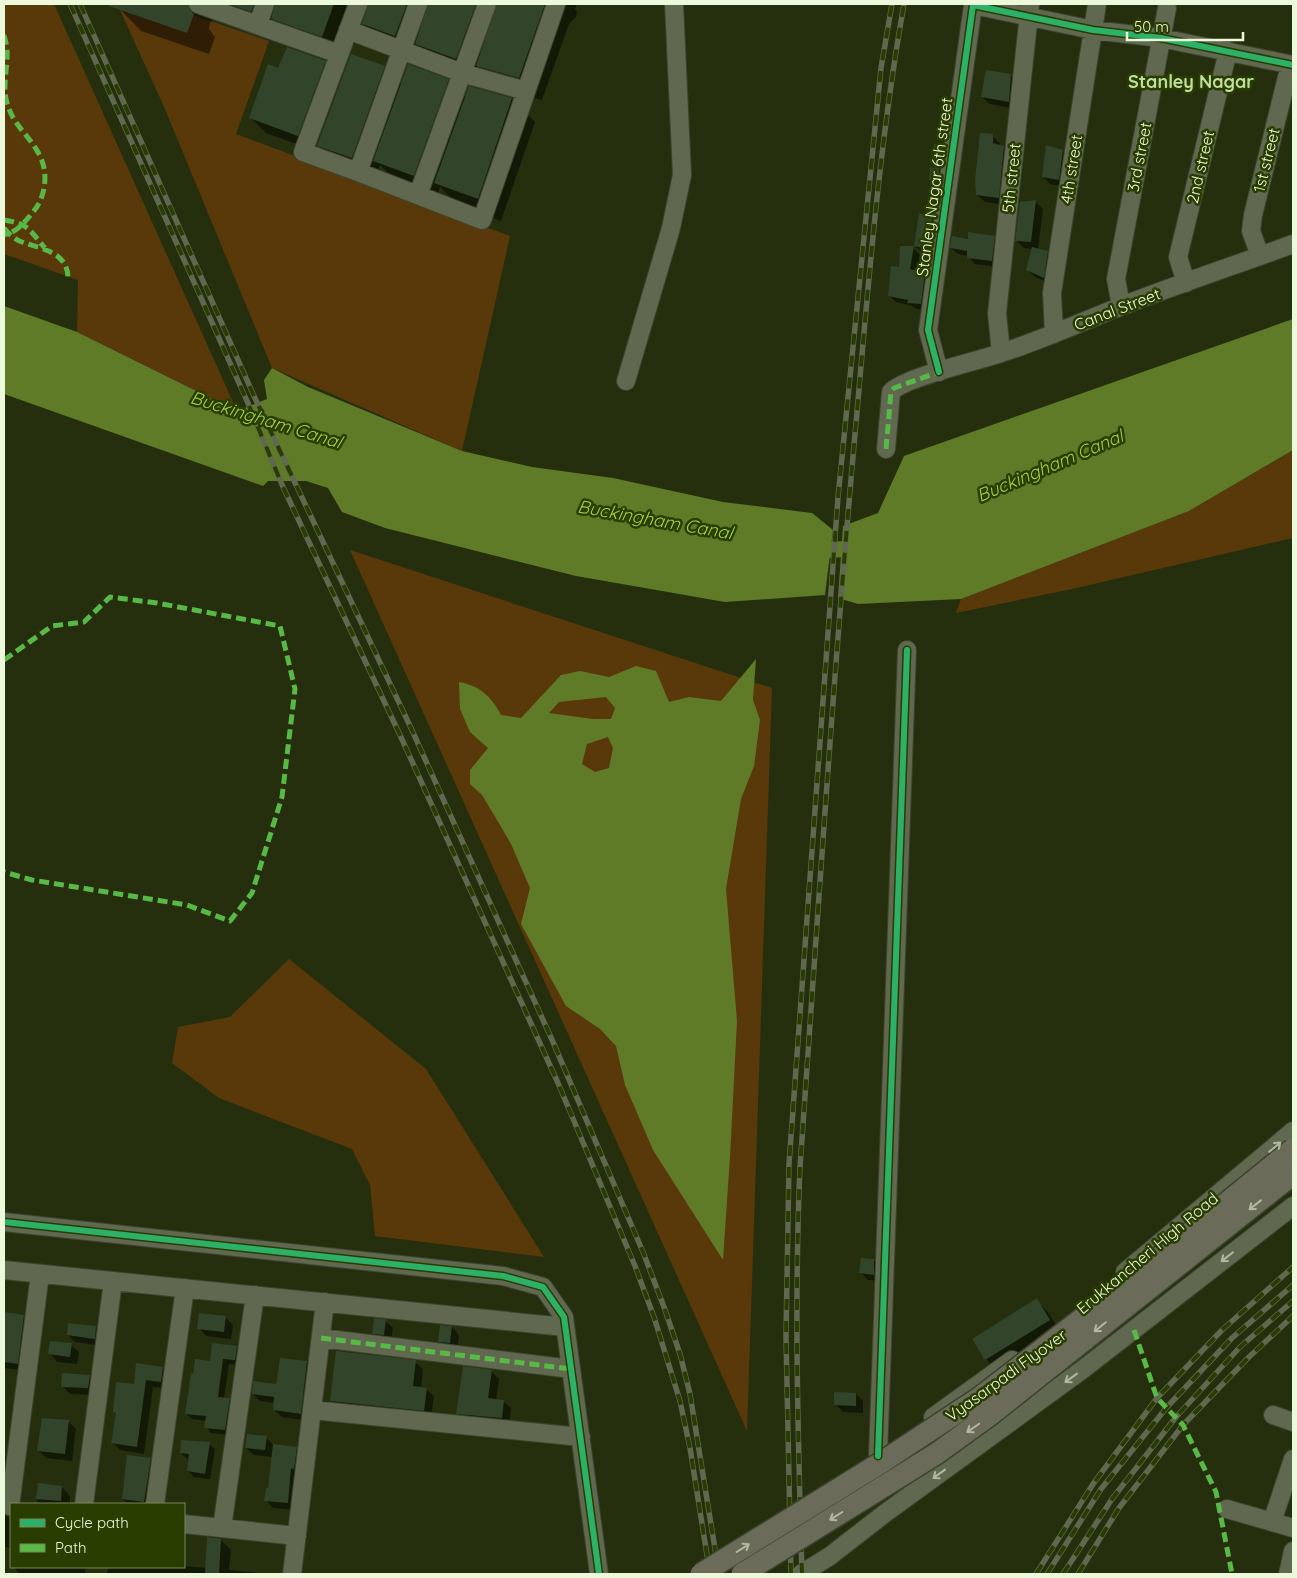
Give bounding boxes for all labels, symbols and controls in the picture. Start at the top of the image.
scale bar [1127,10,1243,42]
text: 50 m [1134,17,1169,36]
district label: Stanley Nagar [1128,70,1254,93]
street label: Stanley Nagar 6th street [912,96,956,278]
street label: 3rd street [1122,120,1156,194]
street label: 1st street [1248,126,1284,194]
street label: 2nd street [1182,128,1218,206]
street label: 4th street [1056,133,1086,205]
street label: 5th street [997,142,1025,214]
street label: Canal Street [1071,283,1163,335]
water label: Buckingham Canal [188,386,346,454]
water label: Buckingham Canal [973,424,1128,507]
water label: Buckingham Canal [576,495,736,545]
one-way arrow [1268,1141,1281,1152]
street label: Erukkancheri High Road [1072,1188,1222,1318]
one-way arrow [1249,1199,1262,1210]
one-way arrow [1221,1252,1234,1263]
one-way arrow [1094,1321,1107,1332]
street label: Vyasarpadi Flyover [942,1324,1070,1426]
one-way arrow [1064,1373,1078,1383]
one-way arrow [966,1423,980,1433]
one-way arrow [932,1469,946,1479]
legend [10,1503,185,1568]
one-way arrow [829,1510,843,1521]
text: Cycle path [55,1513,129,1532]
text: Path [55,1538,87,1557]
one-way arrow [735,1543,749,1553]

